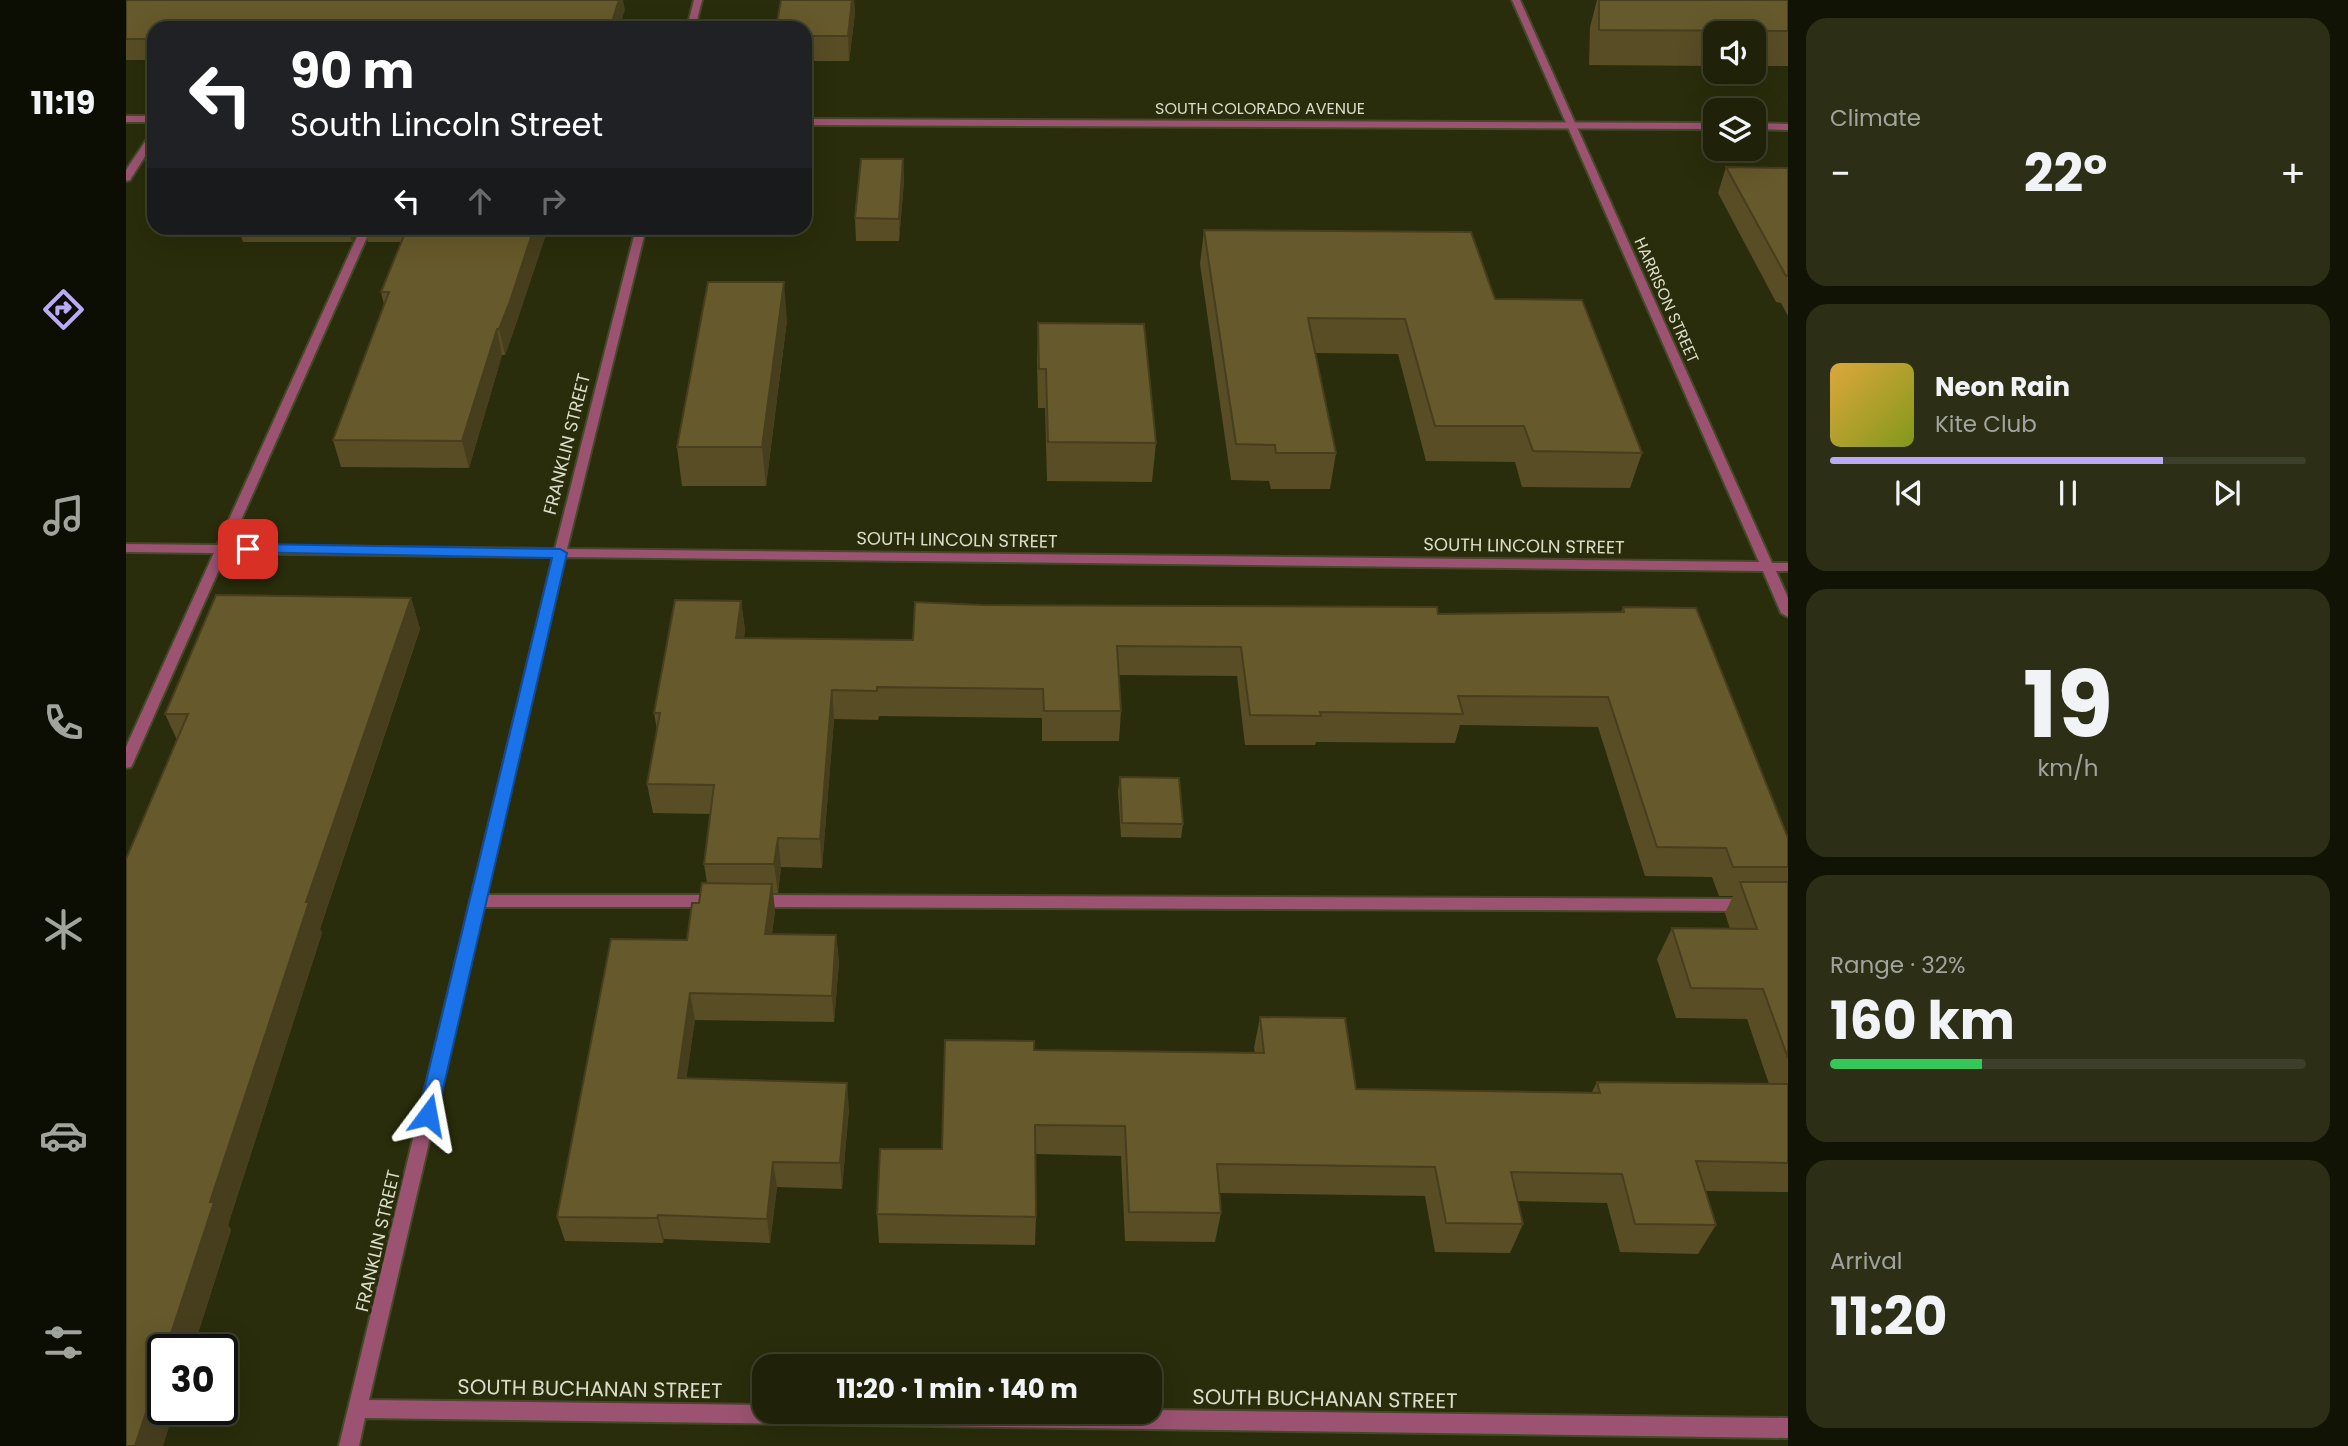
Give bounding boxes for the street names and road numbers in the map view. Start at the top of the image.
street label: SOUTH COLORADO AVENUE [1155,97,1365,120]
street label: HARRISON STREET [1628,234,1705,367]
street label: FRANKLIN STREET [537,370,596,517]
street label: SOUTH LINCOLN STREET [856,525,1058,554]
street label: SOUTH LINCOLN STREET [1423,531,1625,560]
street label: FRANKLIN STREET [349,1167,406,1314]
street label: SOUTH BUCHANAN STREET [457,1372,723,1405]
street label: SOUTH BUCHANAN STREET [1192,1382,1458,1415]

